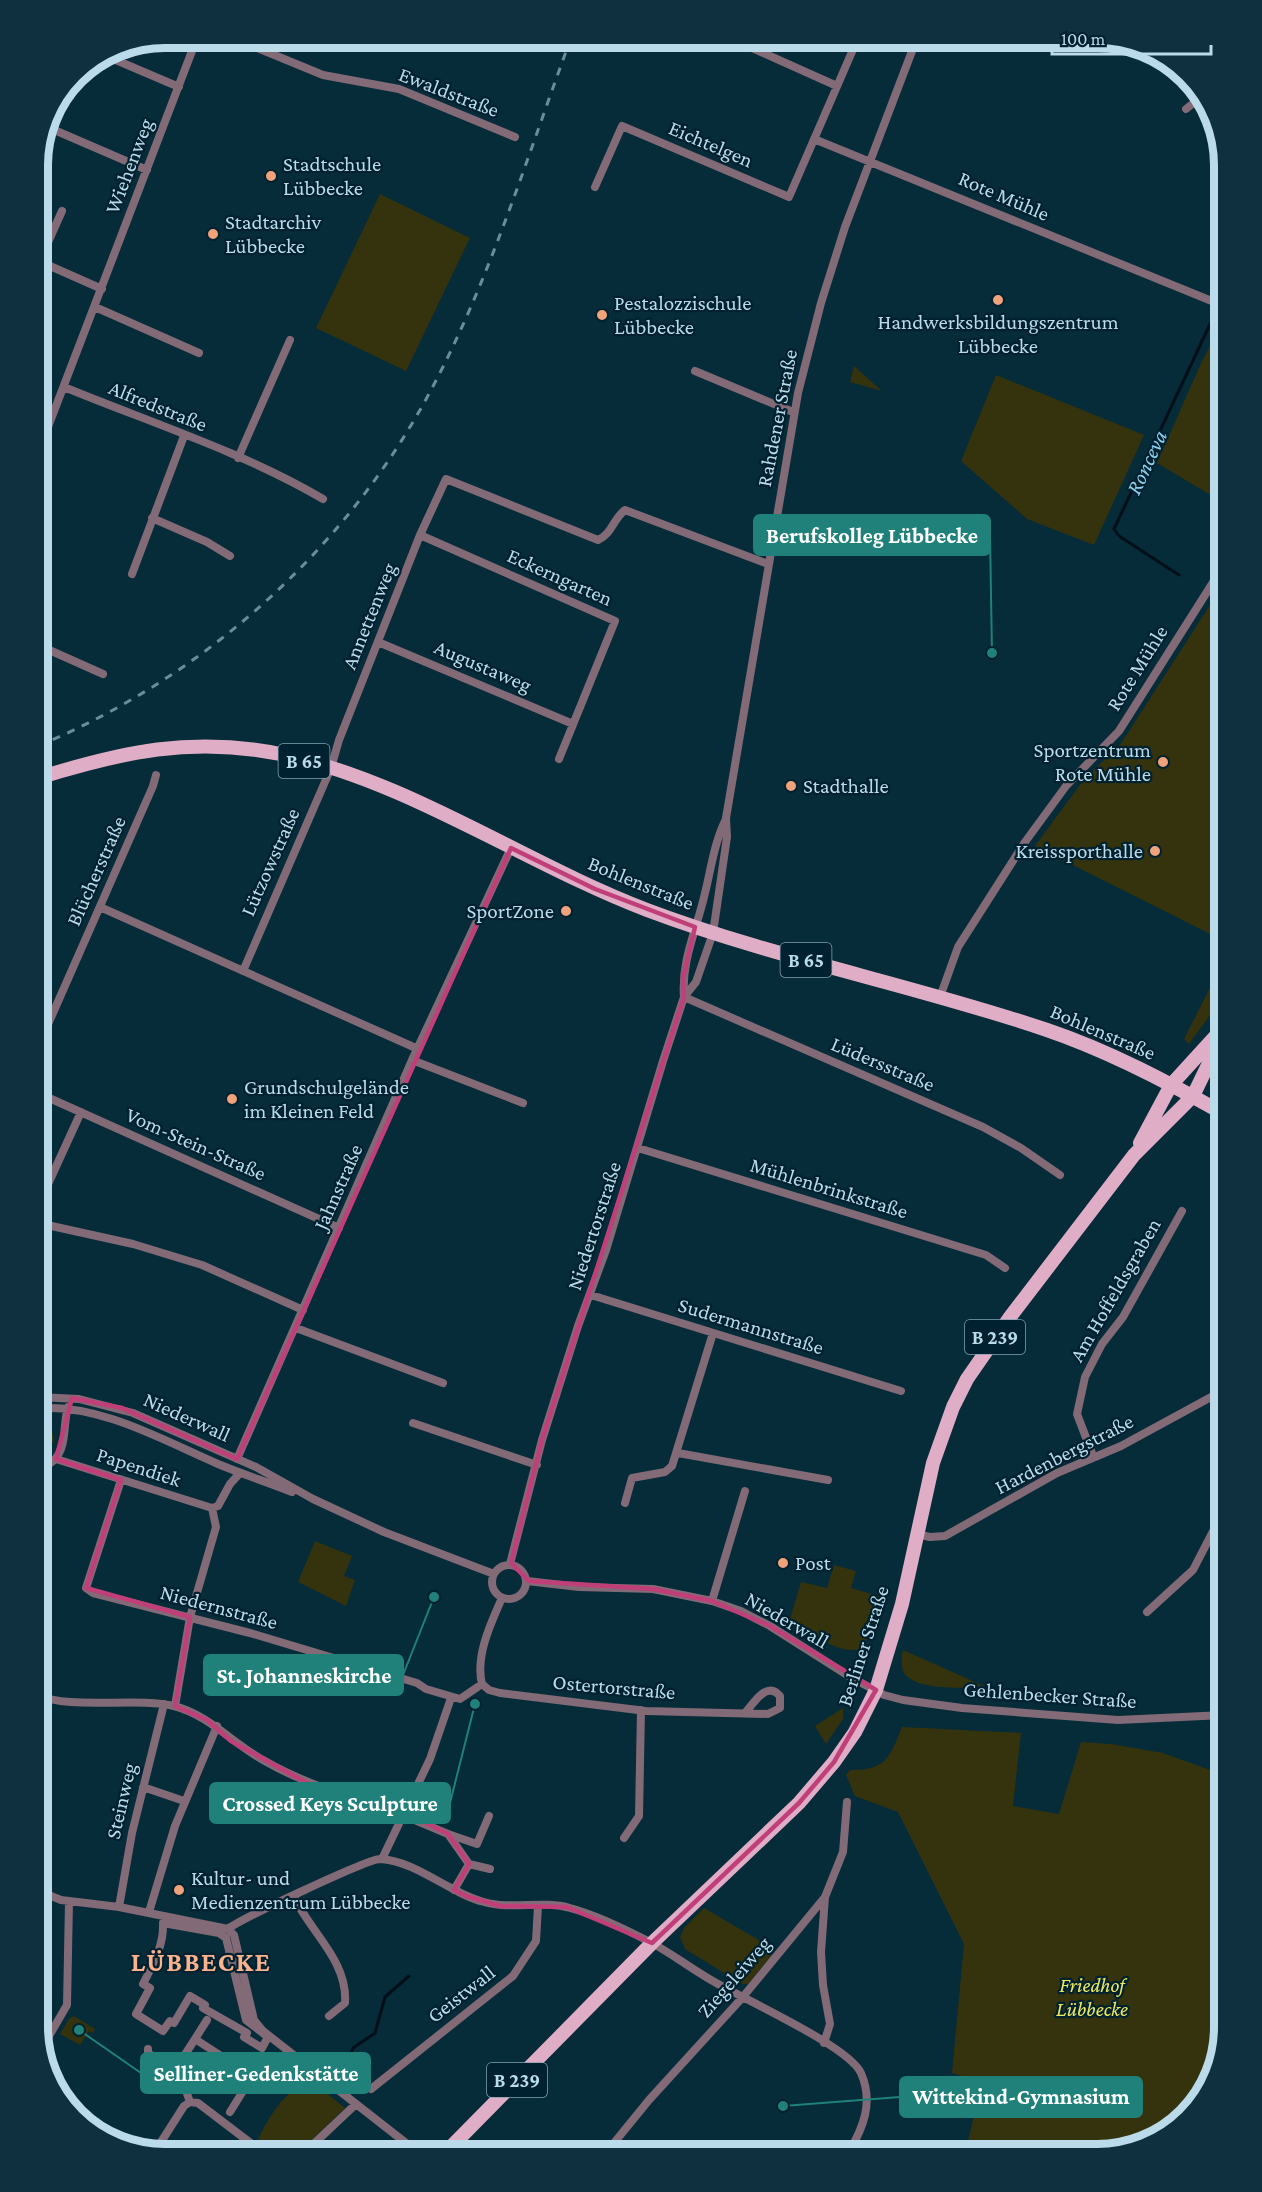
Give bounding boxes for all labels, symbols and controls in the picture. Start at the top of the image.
scale bar [1052,18,1211,56]
text: 100 m [1061,29,1106,49]
street label: Ewaldstraße [395,62,503,122]
street label: Wiehenweg [100,115,158,217]
street label: Eichtelgen [665,116,757,172]
place label: Stadtschule Lübbecke [283,152,381,200]
street label: Rote Mühle [955,166,1053,226]
marker: Stadtschule Lübbecke [264,169,278,183]
place label: Stadtarchiv Lübbecke [225,210,321,258]
marker: Stadtarchiv Lübbecke [206,227,220,241]
place label: Pestalozzischule Lübbecke [614,291,751,339]
marker: Handwerksbildungszentrum Lübbecke [991,293,1005,307]
marker: Pestalozzischule Lübbecke [595,308,609,322]
place label: Handwerksbildungszentrum Lübbecke [877,310,1119,358]
street label: Rahdener Straße [752,347,802,489]
street label: Alfredstraße [105,375,211,437]
water label: Ronceva [1121,426,1172,498]
callout: Berufskolleg Lübbecke [754,515,990,555]
text: Berufskolleg Lübbecke [766,523,978,548]
street label: Eckerngarten [504,543,616,611]
street label: Annettenweg [337,559,401,673]
street label: Rote Mühle [1101,621,1173,715]
street label: Augustaweg [431,635,535,697]
place label: Sportzentrum Rote Mühle [1034,738,1151,786]
road number: B 65 [278,744,330,778]
marker: Sportzentrum Rote Mühle [1156,755,1170,769]
place label: Stadthalle [803,774,889,798]
marker: Stadthalle [784,779,798,793]
street label: Lützowstraße [235,804,305,920]
street label: Blücherstraße [61,812,131,930]
place label: Kreissporthalle [1016,839,1143,863]
marker: Kreissporthalle [1148,844,1162,858]
street label: Bohlenstraße [585,851,697,915]
place label: SportZone [466,899,554,923]
marker: SportZone [559,904,573,918]
road number: B 65 [780,943,832,977]
street label: Bohlenstraße [1047,999,1159,1065]
street label: Lüdersstraße [828,1031,938,1097]
place label: Grundschulgelände im Kleinen Feld [244,1075,409,1123]
marker: Grundschulgelände im Kleinen Feld [225,1092,239,1106]
street label: Vom-Stein-Straße [122,1102,270,1186]
street label: Jahnstraße [308,1140,368,1235]
street label: Mühlenbrinkstraße [747,1153,911,1223]
street label: Niedertorstraße [562,1159,626,1293]
street label: Am Hoffeldsgraben [1064,1214,1166,1366]
street label: Sudermannstraße [675,1292,827,1360]
road number: B 239 [965,1320,1025,1354]
street label: Niederwall [140,1387,234,1447]
street label: Hardenbergstraße [991,1409,1137,1499]
street label: Papendiek [94,1442,184,1492]
place label: Post [795,1551,832,1575]
marker: Post [776,1556,790,1570]
street label: Niedernstraße [158,1580,280,1634]
street label: Berliner Straße [832,1583,894,1709]
street label: Niederwall [741,1587,833,1653]
callout: St. Johanneskirche [204,1655,403,1695]
text: St. Johanneskirche [217,1663,391,1688]
street label: Ostertorstraße [552,1670,676,1704]
street label: Gehlenbecker Straße [963,1677,1137,1713]
street label: Steinweg [101,1761,141,1841]
callout: Crossed Keys Sculpture [210,1783,450,1823]
text: Crossed Keys Sculpture [222,1791,438,1816]
place label: Kultur- und Medienzentrum Lübbecke [191,1866,411,1914]
marker: Kultur- und Medienzentrum Lübbecke [172,1883,186,1897]
street label: Ziegeleiweg [692,1931,776,2023]
district label: LÜBBECKE [131,1947,271,1977]
street label: Geistwall [422,1960,500,2028]
park label: Friedhof Lübbecke [1056,1973,1128,2021]
callout: Selliner-Gedenkstätte [141,2053,370,2093]
text: Selliner-Gedenkstätte [153,2061,359,2086]
road number: B 239 [487,2063,547,2097]
callout: Wittekind-Gymnasium [900,2077,1142,2117]
text: Wittekind-Gymnasium [911,2084,1130,2109]

